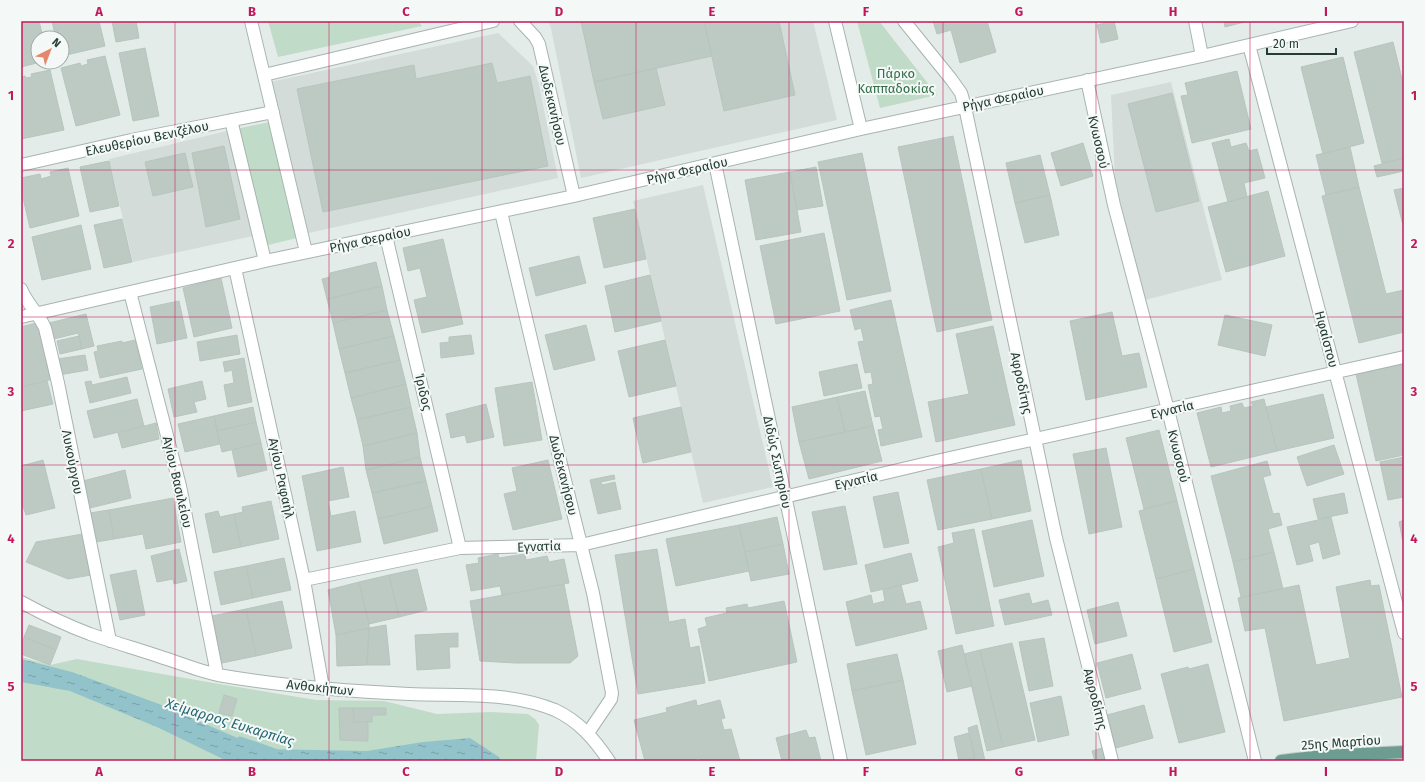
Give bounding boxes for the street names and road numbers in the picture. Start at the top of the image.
street label: Δωδεκανήσου [536,63,569,147]
street label: Ρήγα Φεραίου [961,83,1045,114]
street label: Κνωσσού [1085,114,1112,170]
street label: Ελευθερίου Βενιζέλου [84,118,210,159]
street label: Ρήγα Φεραίου [645,154,729,187]
street label: Ρήγα Φεραίου [328,224,412,255]
street label: Ηφαίστου [1312,309,1341,369]
street label: Αφροδίτης [1008,351,1035,415]
street label: Ίριδος [412,372,435,412]
street label: Εγνατία [1149,397,1195,422]
street label: Διδώς Σωτηρίου [760,414,795,510]
street label: Κνωσσού [1165,428,1192,484]
street label: Λυκούργου [59,429,86,496]
street label: Δωδεκανήσου [546,433,581,517]
street label: Αγίου Βασιλείου [160,435,195,529]
street label: Αγίου Ραφαήλ [266,437,297,520]
street label: Εγνατία [833,468,879,493]
street label: Εγνατία [517,538,562,555]
street label: Αφροδίτης [1081,667,1110,731]
street label: Ανθοκήπων [286,677,355,699]
street label: 25ης Μαρτίου [1301,732,1381,753]

